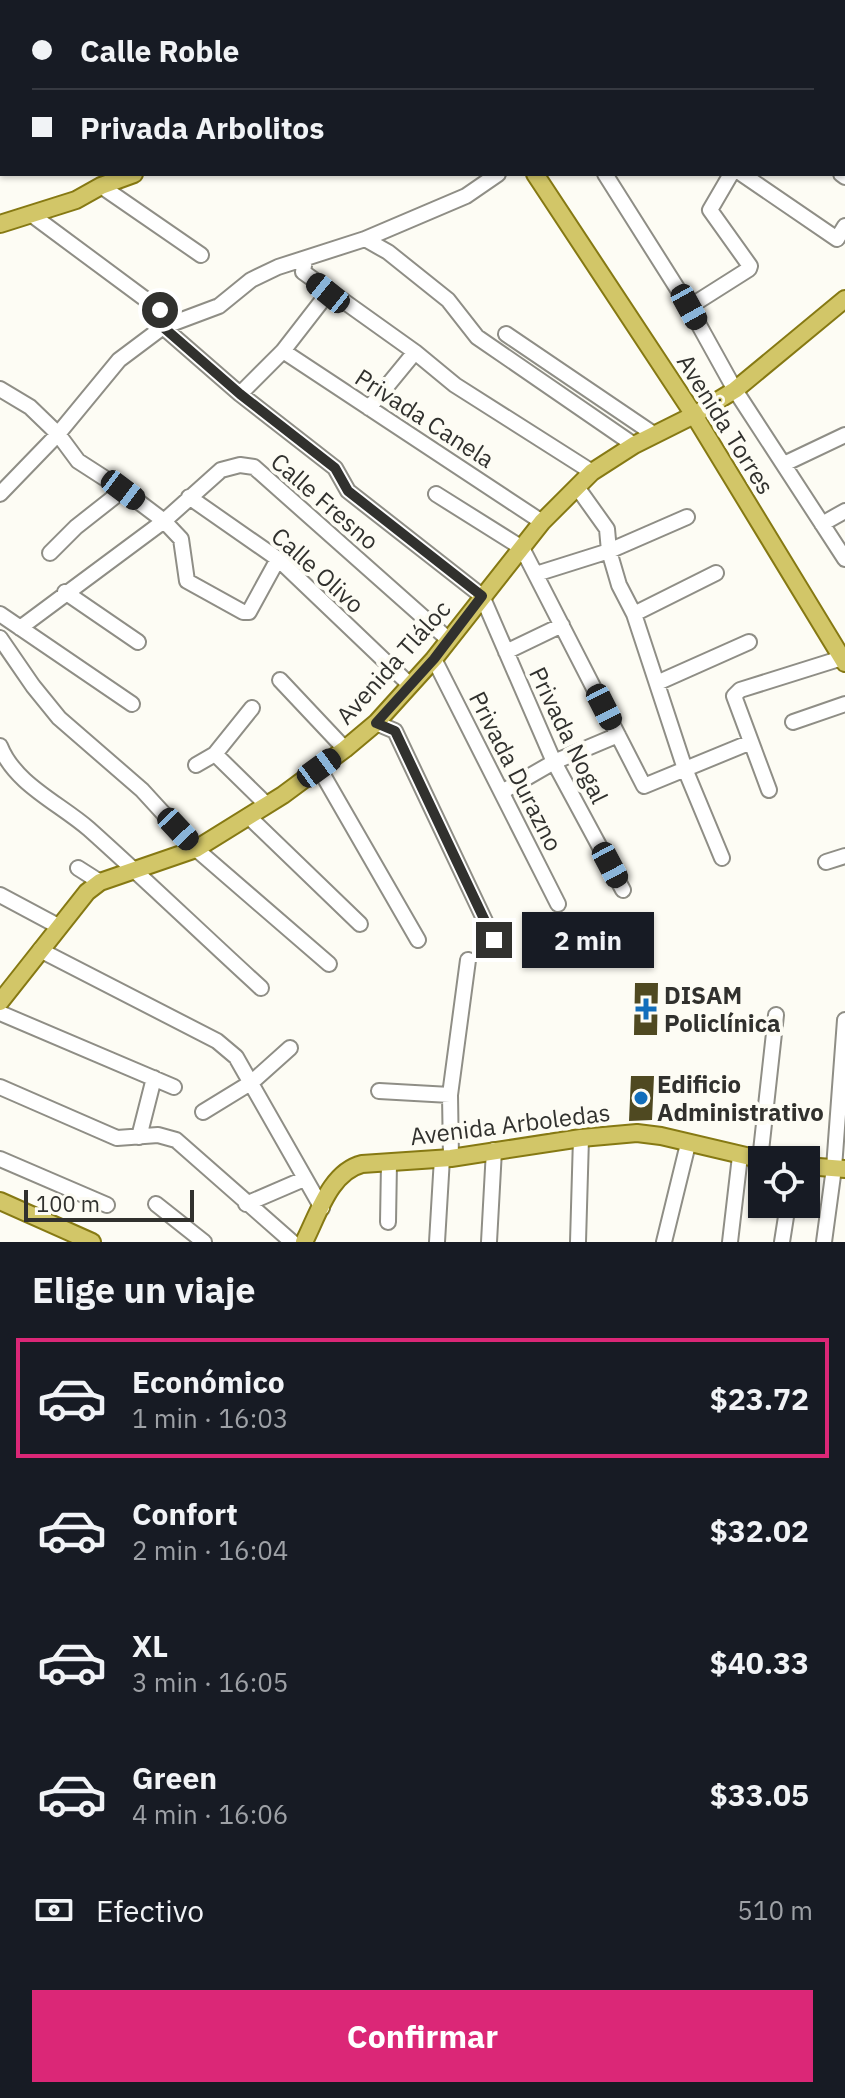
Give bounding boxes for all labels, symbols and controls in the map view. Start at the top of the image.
text: Calle Roble [80,31,239,70]
text: Privada Arbolitos [80,108,324,147]
car [302,269,354,317]
car [667,280,711,334]
route start [142,292,178,328]
street label: Avenida Torres [670,348,782,500]
street label: Privada Canela [349,361,501,475]
street label: Calle Fresno [264,445,386,557]
car [97,466,149,514]
street label: Calle Olivo [265,520,371,620]
street label: Avenida Tláloc [329,593,457,731]
street label: Privada Nogal [522,661,616,809]
car [582,680,626,734]
street label: Privada Durazno [462,686,570,856]
car [293,744,345,792]
car [153,803,203,855]
car [588,838,632,892]
callout: 2 min [522,912,654,968]
route end [476,922,512,958]
text: 2 min [554,923,622,957]
place label: DISAM Policlínica [664,979,781,1039]
marker: DISAM Policlínica [635,998,657,1020]
place label: Edificio Administrativo [657,1068,824,1128]
marker: Edificio Administrativo [632,1089,650,1107]
street label: Avenida Arboledas [408,1096,612,1152]
map controls [748,1146,820,1218]
button: locate [748,1146,820,1218]
scale bar [24,1186,194,1222]
text: 100 m [36,1189,100,1218]
text: Elige un viaje [32,1266,256,1313]
icon: car [36,1362,108,1434]
text: Económico [132,1362,285,1401]
text: $23.72 [710,1379,809,1418]
text: 1 min · 16:03 [132,1401,288,1435]
icon: car [36,1494,108,1566]
text: Confort [132,1494,238,1533]
text: $32.02 [710,1511,809,1550]
text: 2 min · 16:04 [132,1533,288,1567]
icon: car [36,1626,108,1698]
text: XL [132,1626,168,1665]
text: $40.33 [710,1643,809,1682]
text: 3 min · 16:05 [132,1665,288,1699]
icon: car [36,1758,108,1830]
text: Green [132,1758,217,1797]
text: $33.05 [710,1775,809,1814]
text: 4 min · 16:06 [132,1797,288,1831]
icon: cash [32,1888,76,1932]
text: Efectivo [96,1891,204,1930]
text: 510 m [737,1893,813,1927]
button: Confirmar [32,1990,813,2082]

